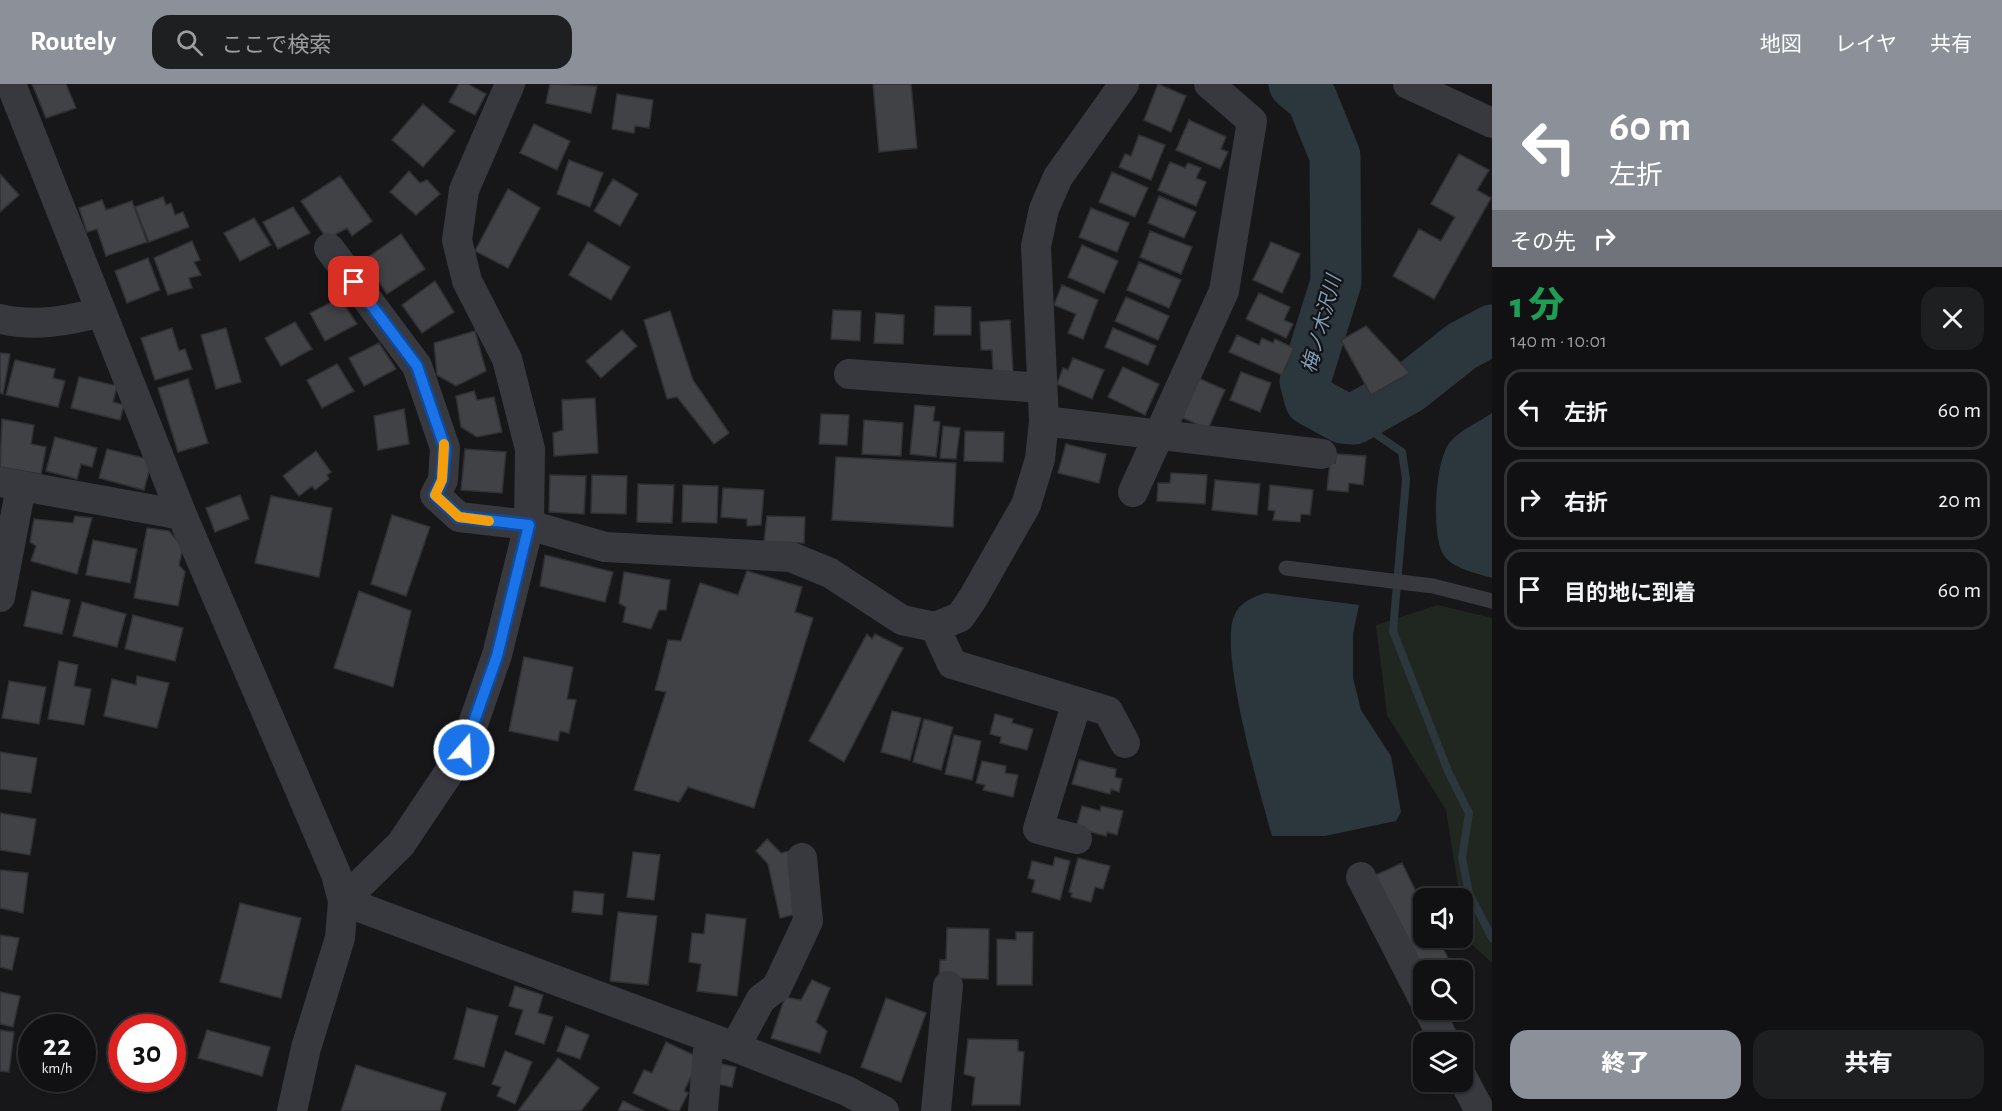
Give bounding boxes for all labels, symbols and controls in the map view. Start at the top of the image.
search box [152,15,572,69]
icon: search [173,26,206,59]
text: Routely [30,28,116,56]
text: ここで検索 [221,34,331,56]
text: 地図 [1760,34,1802,55]
text: レイヤ [1835,34,1897,55]
text: 共有 [1930,34,1972,55]
text: 60 m [1609,106,1691,148]
icon: left [1510,108,1588,186]
text: 左折 [1609,162,1663,189]
icon: right [1588,222,1621,255]
text: その先 [1510,231,1576,253]
pin [328,256,379,307]
icon: arrive [337,265,370,298]
water label: 梅ノ木沢川 [1298,271,1345,375]
button: close [1921,287,1984,350]
text: 1 分 [1510,288,1564,324]
text: 140 m · 10:01 [1510,331,1607,351]
icon: left [1513,393,1546,426]
text: 60 m [1938,399,1981,421]
text: 左折 [1564,402,1608,424]
icon: right [1513,483,1546,516]
text: 20 m [1938,489,1981,511]
text: 右折 [1564,492,1608,514]
icon: arrive [1513,573,1546,606]
text: 60 m [1938,579,1981,601]
text: 目的地に到着 [1564,582,1696,604]
position arrow [432,718,496,782]
map controls [1413,888,1473,1092]
button: sound [1413,888,1473,948]
button: search [1413,960,1473,1020]
speed limit sign: 30 [108,1014,186,1092]
button: 終了 [1510,1030,1741,1099]
button: 共有 [1753,1030,1984,1099]
text: 22 [43,1031,71,1061]
button: layers [1413,1032,1473,1092]
text: km/h [42,1061,72,1076]

